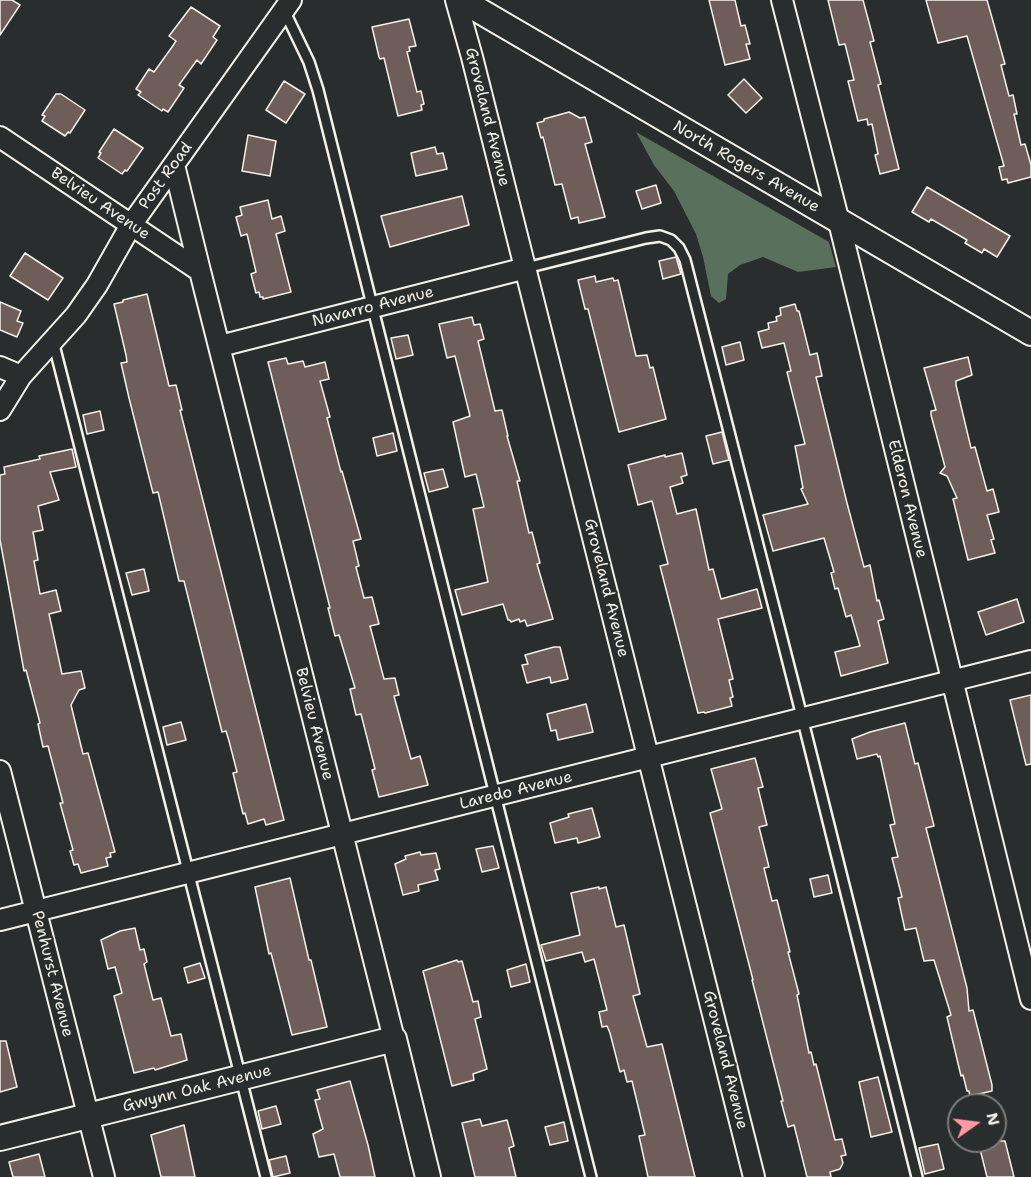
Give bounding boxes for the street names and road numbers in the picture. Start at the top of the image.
street label: Groveland Avenue [460,46,514,188]
street label: North Rogers Avenue [669,117,823,217]
street label: Post Road [135,139,197,213]
street label: Belvieu Avenue [47,164,153,244]
street label: Navarro Avenue [310,283,436,331]
street label: Elderon Avenue [883,438,931,560]
street label: Groveland Avenue [579,517,633,659]
street label: Belvieu Avenue [291,666,337,782]
street label: Laredo Avenue [458,768,574,814]
street label: Penhurst Avenue [27,909,77,1039]
street label: Groveland Avenue [698,989,752,1131]
street label: Gwynn Oak Avenue [121,1061,273,1117]

